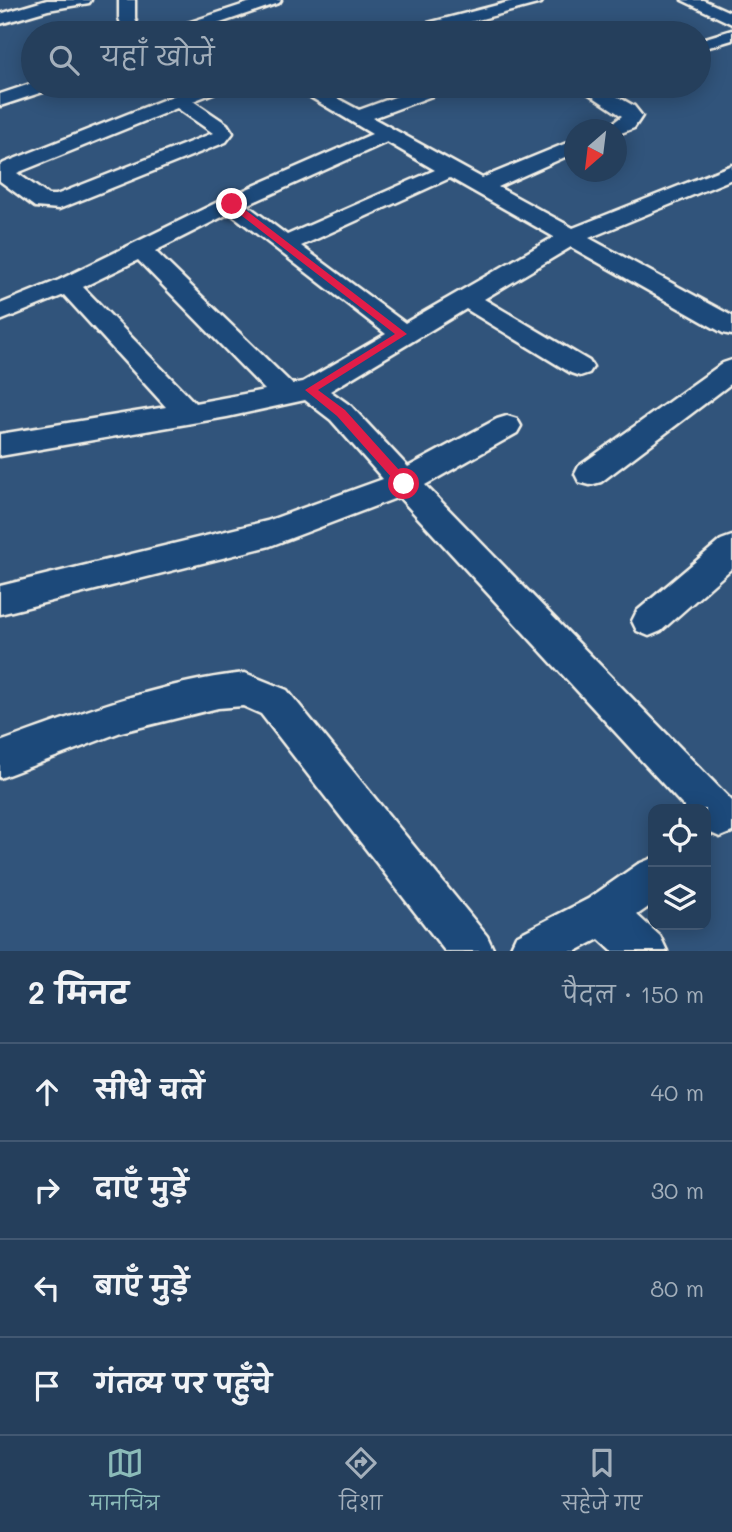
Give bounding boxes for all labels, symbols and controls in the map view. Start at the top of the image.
search box [21,21,711,98]
text: यहाँ खोजें [101,39,214,73]
icon: search [45,41,83,79]
north arrow [564,119,627,182]
route end [216,188,247,219]
route start [388,468,419,499]
map controls [648,804,711,930]
button: locate [648,804,711,867]
button: layers [648,867,711,930]
text: 2 मिनट [28,972,128,1012]
text: पैदल · 150 m [562,979,704,1009]
text: सीधे चलें [95,1072,204,1106]
icon: ahead [28,1073,66,1111]
text: 40 m [651,1077,704,1107]
text: दाएँ मुड़ें [95,1170,188,1204]
icon: right [28,1171,66,1209]
text: 30 m [651,1175,704,1205]
text: बाएँ मुड़ें [95,1268,189,1302]
icon: left [28,1269,66,1307]
text: 80 m [650,1273,704,1303]
text: गंतव्य पर पहुँचे [95,1366,272,1400]
icon: arrive [28,1367,66,1405]
tab: मानचित्र [90,1444,160,1524]
tab: दिशा [339,1444,382,1524]
tab: सहेजे गए [562,1444,642,1524]

